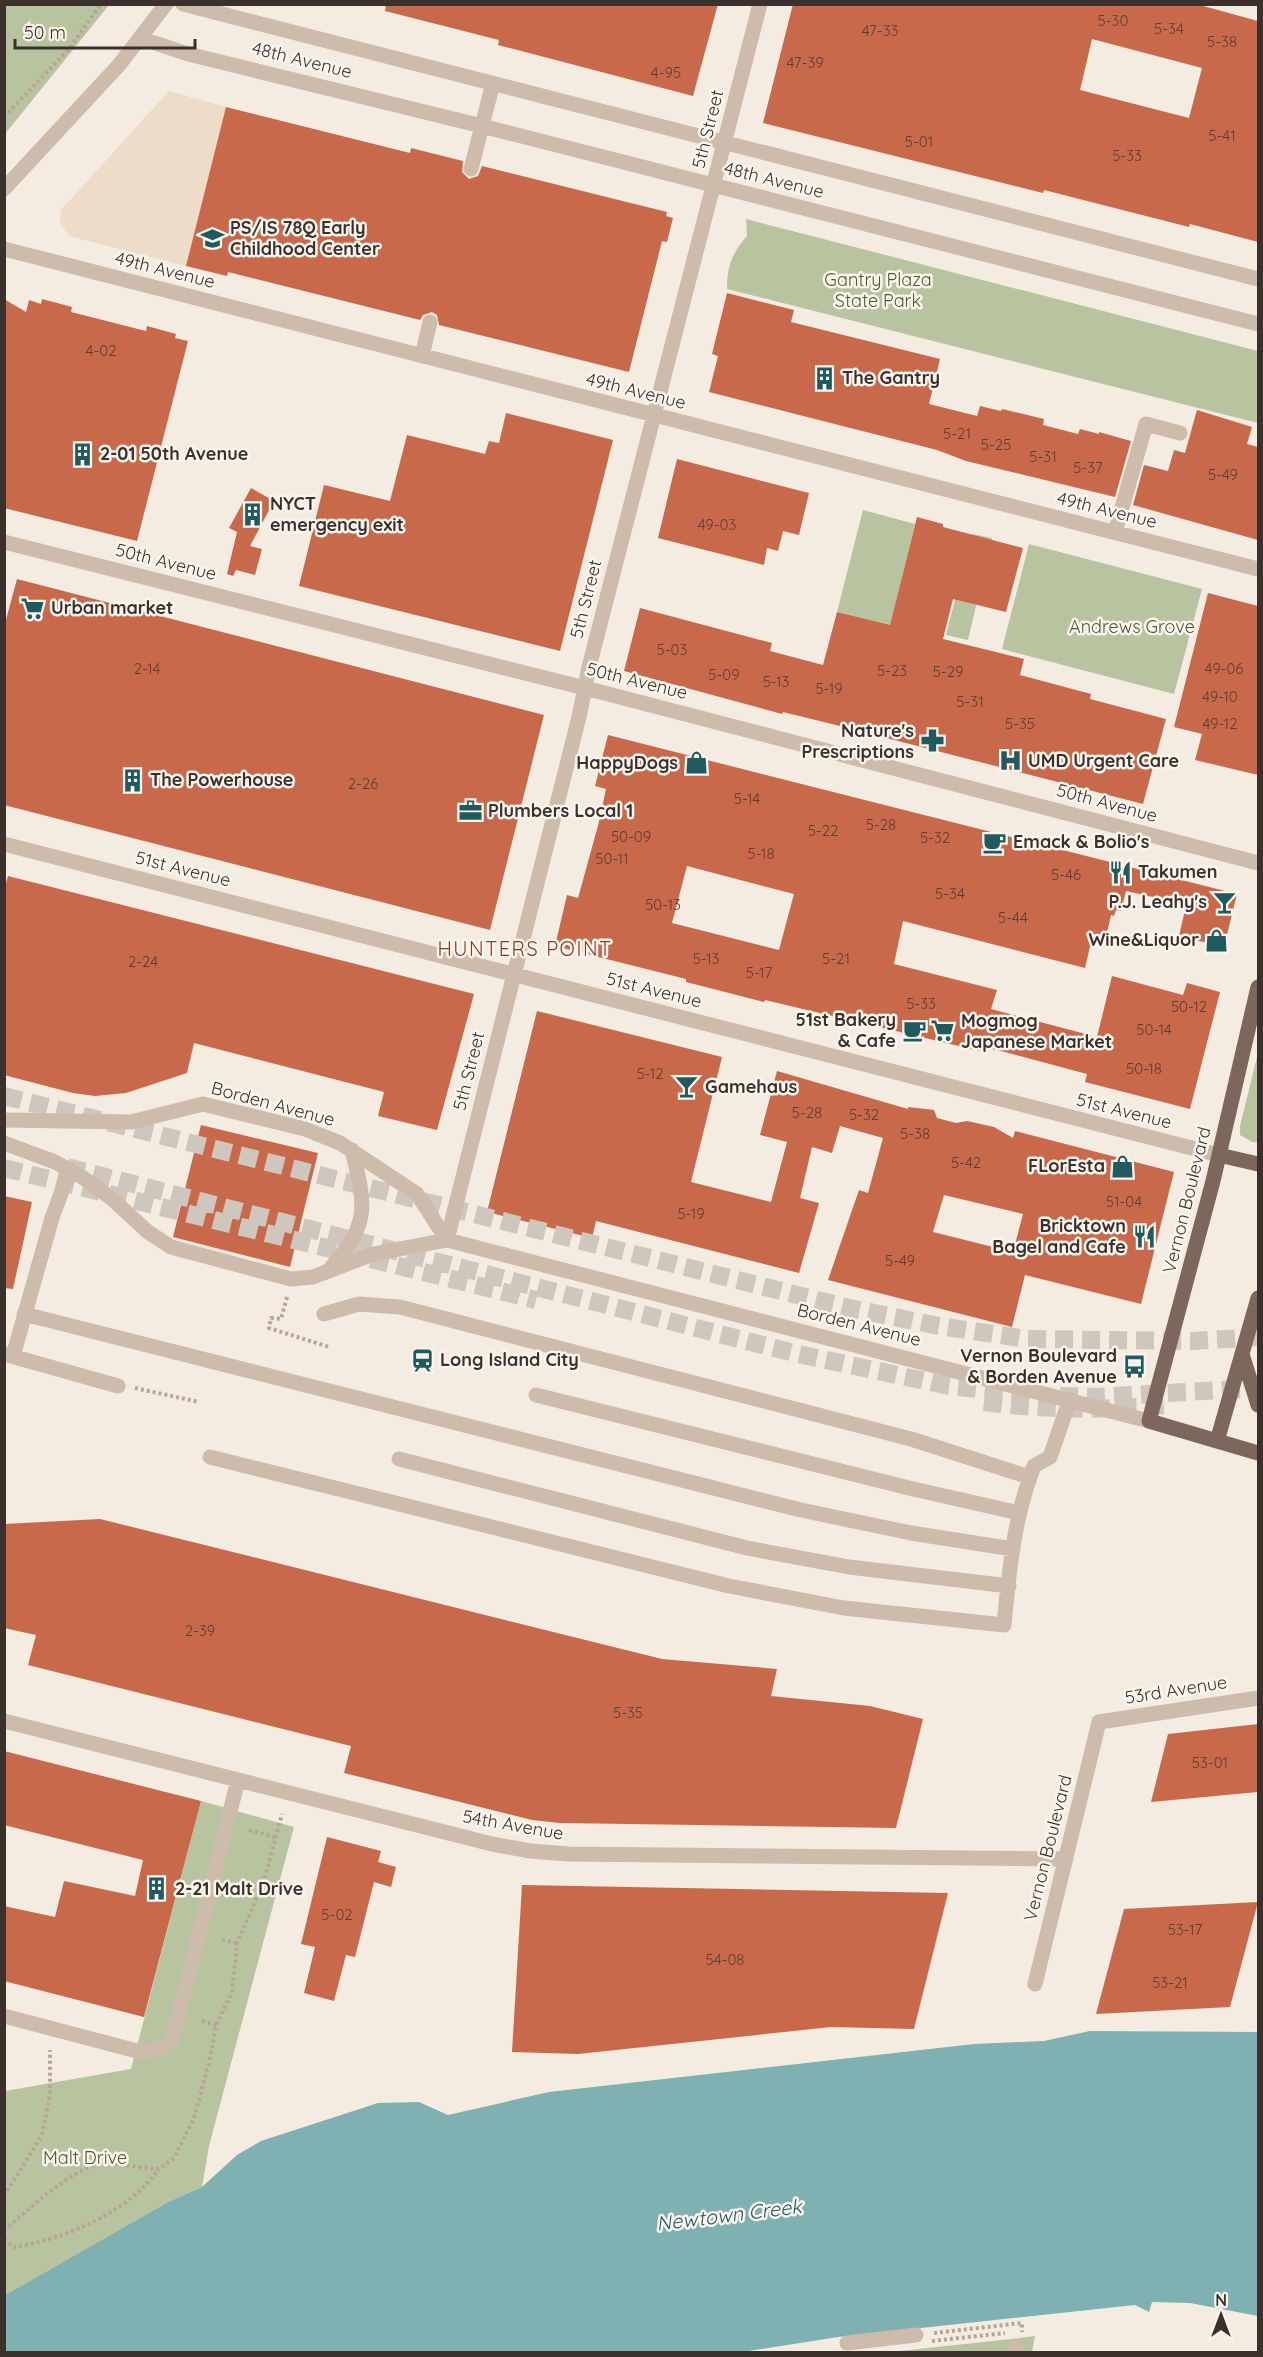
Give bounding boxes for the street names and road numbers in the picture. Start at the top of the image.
street label: 48th Avenue [250,36,354,83]
street label: 5th Street [687,87,728,171]
street label: 48th Avenue [722,156,826,203]
street label: 49th Avenue [113,246,217,293]
street label: 49th Avenue [584,367,688,414]
street label: 49th Avenue [1055,486,1159,533]
street label: 50th Avenue [113,538,219,585]
street label: 5th Street [565,557,606,641]
street label: 50th Avenue [584,657,690,704]
street label: 50th Avenue [1054,778,1160,827]
street label: 51st Avenue [133,846,233,891]
street label: 51st Avenue [604,967,704,1012]
street label: 5th Street [448,1029,489,1113]
street label: Borden Avenue [209,1076,337,1131]
street label: 51st Avenue [1074,1088,1174,1133]
street label: Vernon Boulevard [1157,1124,1216,1275]
street label: Borden Avenue [795,1298,924,1351]
street label: 53rd Avenue [1123,1670,1229,1709]
street label: Vernon Boulevard [1018,1772,1077,1923]
street label: 54th Avenue [461,1804,565,1845]

